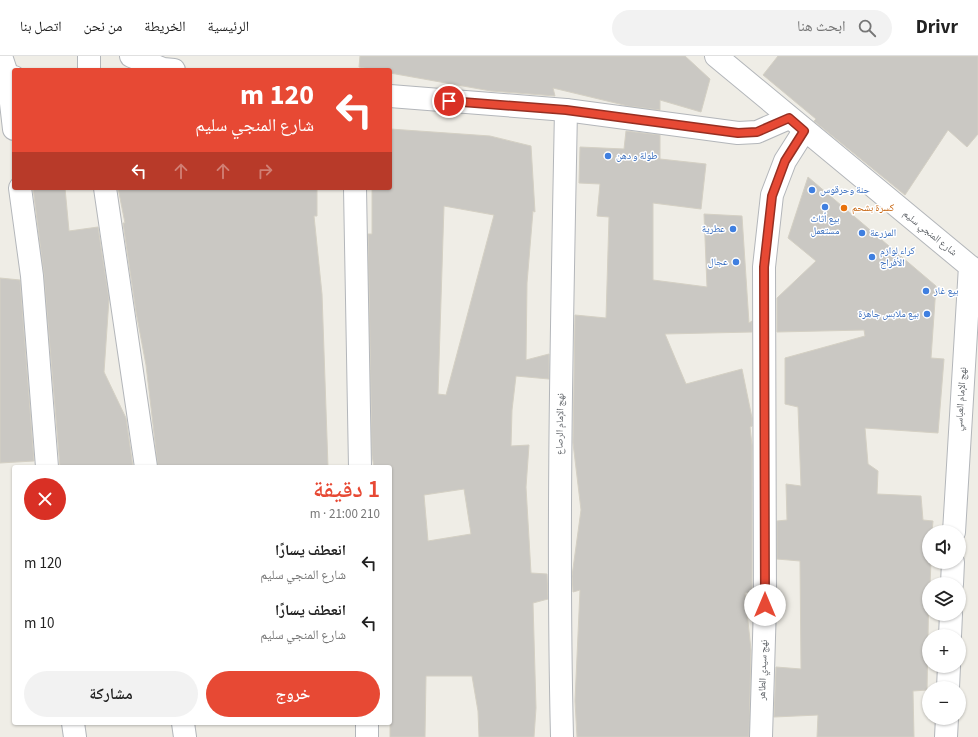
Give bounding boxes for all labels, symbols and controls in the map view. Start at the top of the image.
search box [612,10,892,46]
text: Drivr [916,14,958,41]
text: ابحث هنا [797,16,846,37]
text: اتصل بنا [20,17,62,37]
text: من نحن [84,17,122,37]
text: الخريطة [144,17,186,37]
text: الرئيسية [208,17,249,37]
icon: search [856,17,878,39]
text: 120 m [240,75,314,115]
icon: left [328,84,380,136]
pin [432,84,466,118]
icon: arrive [438,90,460,112]
text: شارع المنجي سليم [195,113,314,138]
place label: طولة و دهن [616,149,658,163]
marker: طولة و دهن [603,151,613,161]
icon: left [128,160,150,182]
icon: ahead [170,160,192,182]
icon: ahead [212,160,234,182]
icon: right [254,160,276,182]
place label: حنة وحرقوس [820,183,871,197]
marker: حنة وحرقوس [807,185,817,195]
place label: كسرة بشحم [852,201,894,215]
marker: بيع أثاث مستعمل [820,202,830,212]
marker: كسرة بشحم [839,203,849,213]
street label: شارع المنجي سليم [900,207,960,260]
place label: بيع أثاث مستعمل [810,212,840,238]
place label: عطرية [702,222,725,236]
marker: عطرية [728,224,738,234]
place label: المزرعة [870,226,896,240]
marker: المزرعة [857,228,867,238]
place label: كراء لوازم الأفراح [880,244,915,270]
marker: كراء لوازم الأفراح [867,252,877,262]
place label: عجال [708,255,728,269]
marker: عجال [731,257,741,267]
place label: بيع غاز [933,284,959,298]
marker: بيع غاز [921,286,931,296]
place label: بيع ملابس جاهزة [858,307,919,321]
marker: بيع ملابس جاهزة [922,309,932,319]
street label: نهج الإمام العباسي [952,366,971,432]
street label: نهج الإمام الرصاع [552,393,568,455]
text: 1 دقيقة [313,472,380,507]
button: close [24,478,66,520]
text: 210 m · 21:00 [310,505,380,523]
map controls [922,525,966,725]
button: sound [922,525,966,569]
text: انعطف يسارًا [275,540,346,561]
icon: left [358,552,380,574]
text: 120 m [24,553,62,574]
text: شارع المنجي سليم [260,566,346,584]
button: layers [922,577,966,621]
position arrow [744,584,786,626]
text: انعطف يسارًا [275,600,346,621]
icon: left [358,612,380,634]
text: 10 m [24,613,54,634]
text: شارع المنجي سليم [260,626,346,644]
button: + [922,629,966,673]
street label: نهج سيدي الطاهر [755,639,772,702]
button: مشاركة [24,671,198,717]
button: خروج [206,671,380,717]
button: − [922,681,966,725]

